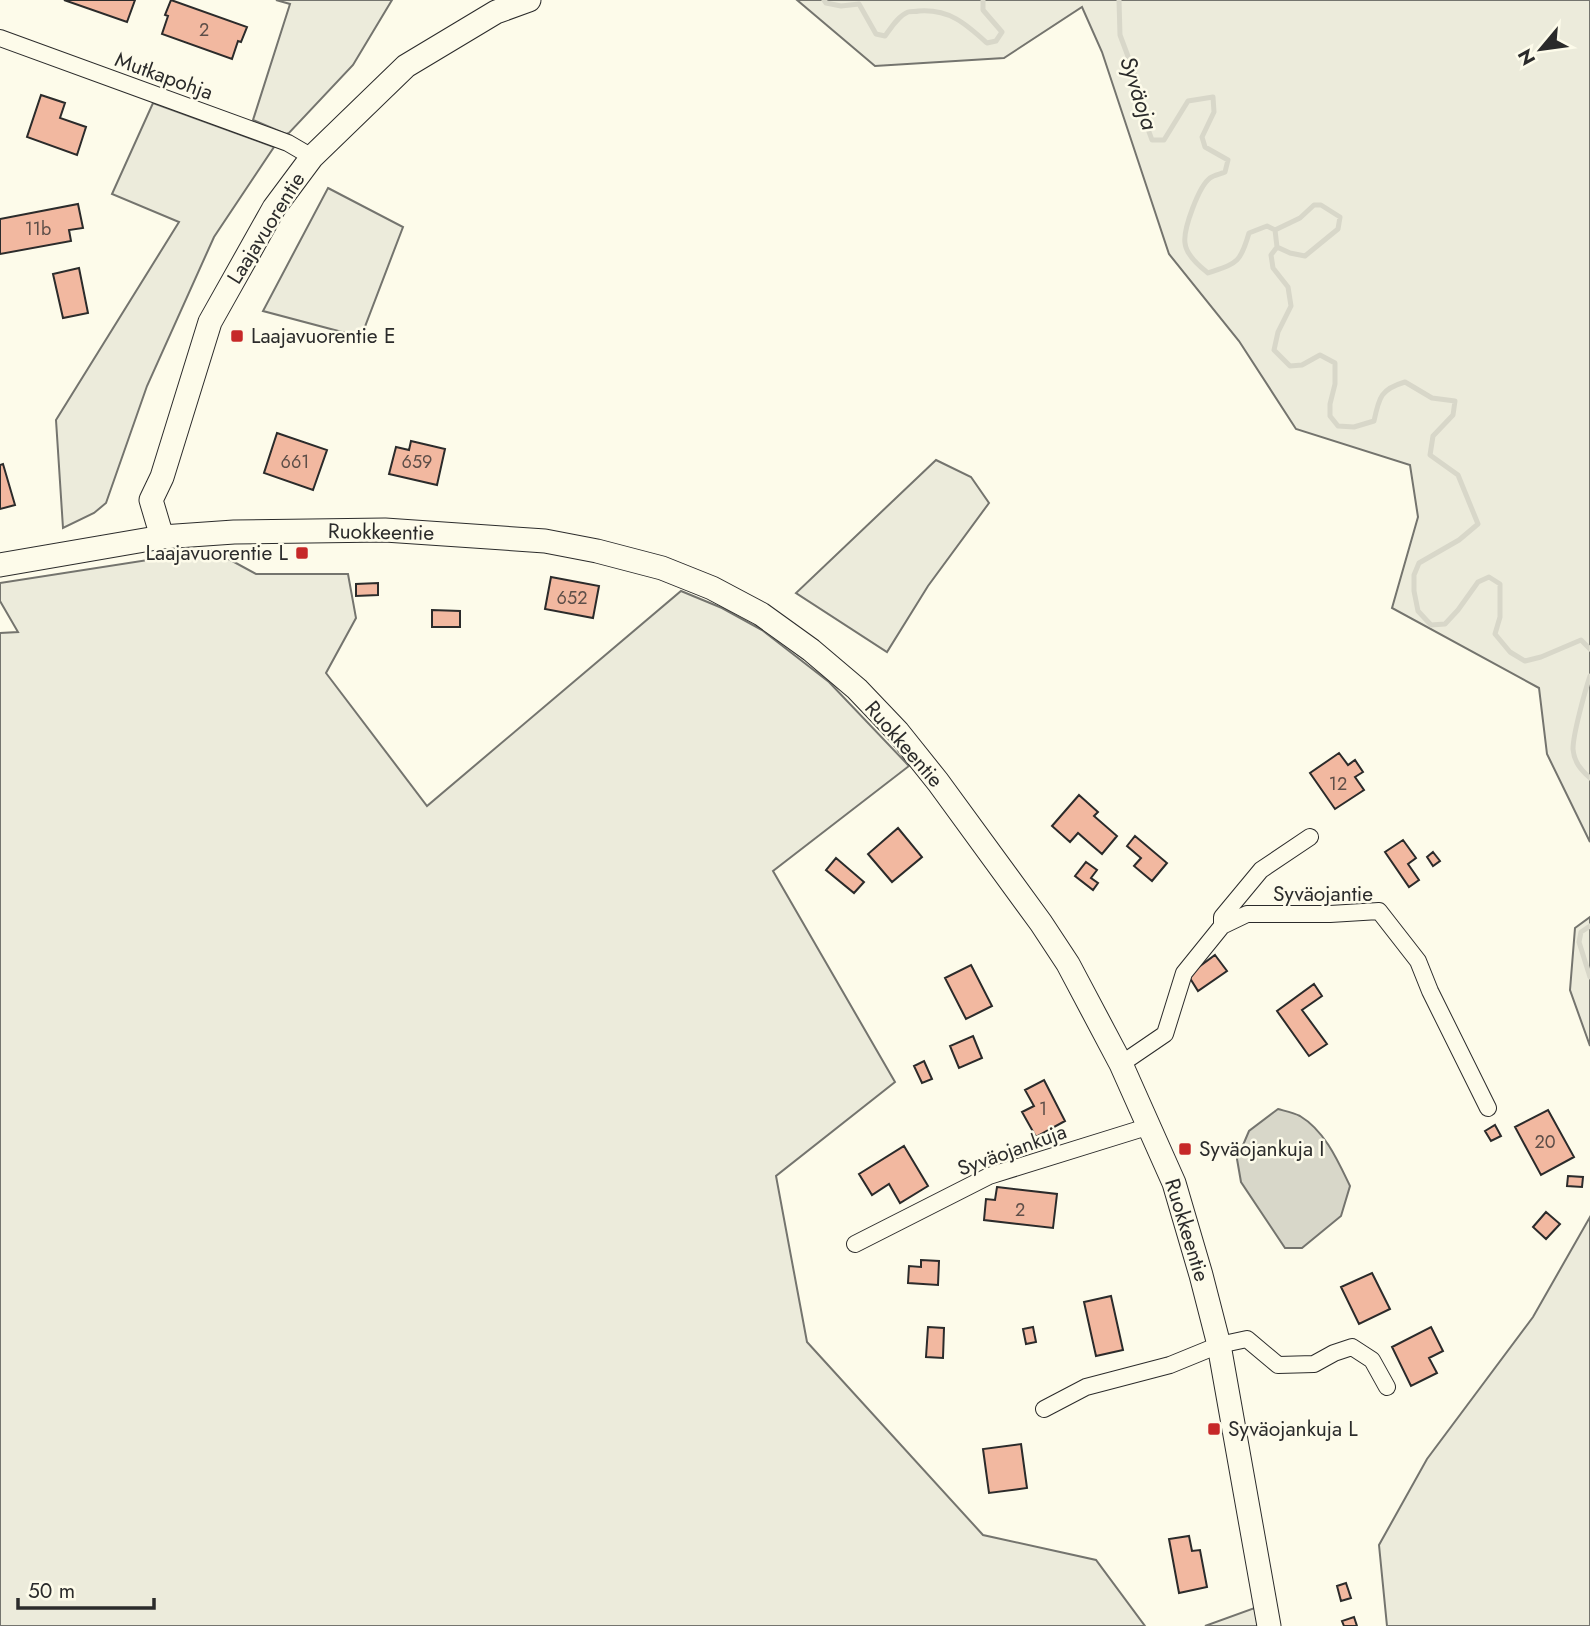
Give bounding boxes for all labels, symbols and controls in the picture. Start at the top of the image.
north arrow [1506,14,1576,84]
house number: 2 [199,17,209,43]
street label: Mutkapohja [111,44,217,108]
text: N [1511,44,1542,70]
water label: Syväoja [1111,52,1167,135]
street label: Laajavuorentie [220,166,312,290]
house number: 11b [25,216,51,242]
place label: Laajavuorentie E [251,321,396,351]
marker: Laajavuorentie E [229,328,245,344]
house number: 661 [281,449,309,475]
house number: 659 [402,449,432,475]
street label: Ruokkeentie [328,516,435,548]
place label: Laajavuorentie L [146,538,289,568]
marker: Laajavuorentie L [294,545,310,561]
house number: 652 [557,585,587,611]
street label: Ruokkeentie [858,694,950,794]
house number: 12 [1329,771,1347,797]
street label: Syväojantie [1273,879,1373,909]
house number: 1 [1039,1096,1047,1122]
street label: Syväojankuja [953,1116,1071,1184]
house number: 20 [1534,1129,1556,1155]
place label: Syväojankuja I [1199,1134,1325,1164]
marker: Syväojankuja I [1177,1141,1193,1157]
street label: Ruokkeentie [1157,1175,1217,1285]
house number: 2 [1015,1197,1025,1223]
place label: Syväojankuja L [1228,1414,1358,1444]
marker: Syväojankuja L [1206,1421,1222,1437]
scale bar [18,1566,154,1610]
text: 50 m [28,1576,75,1606]

